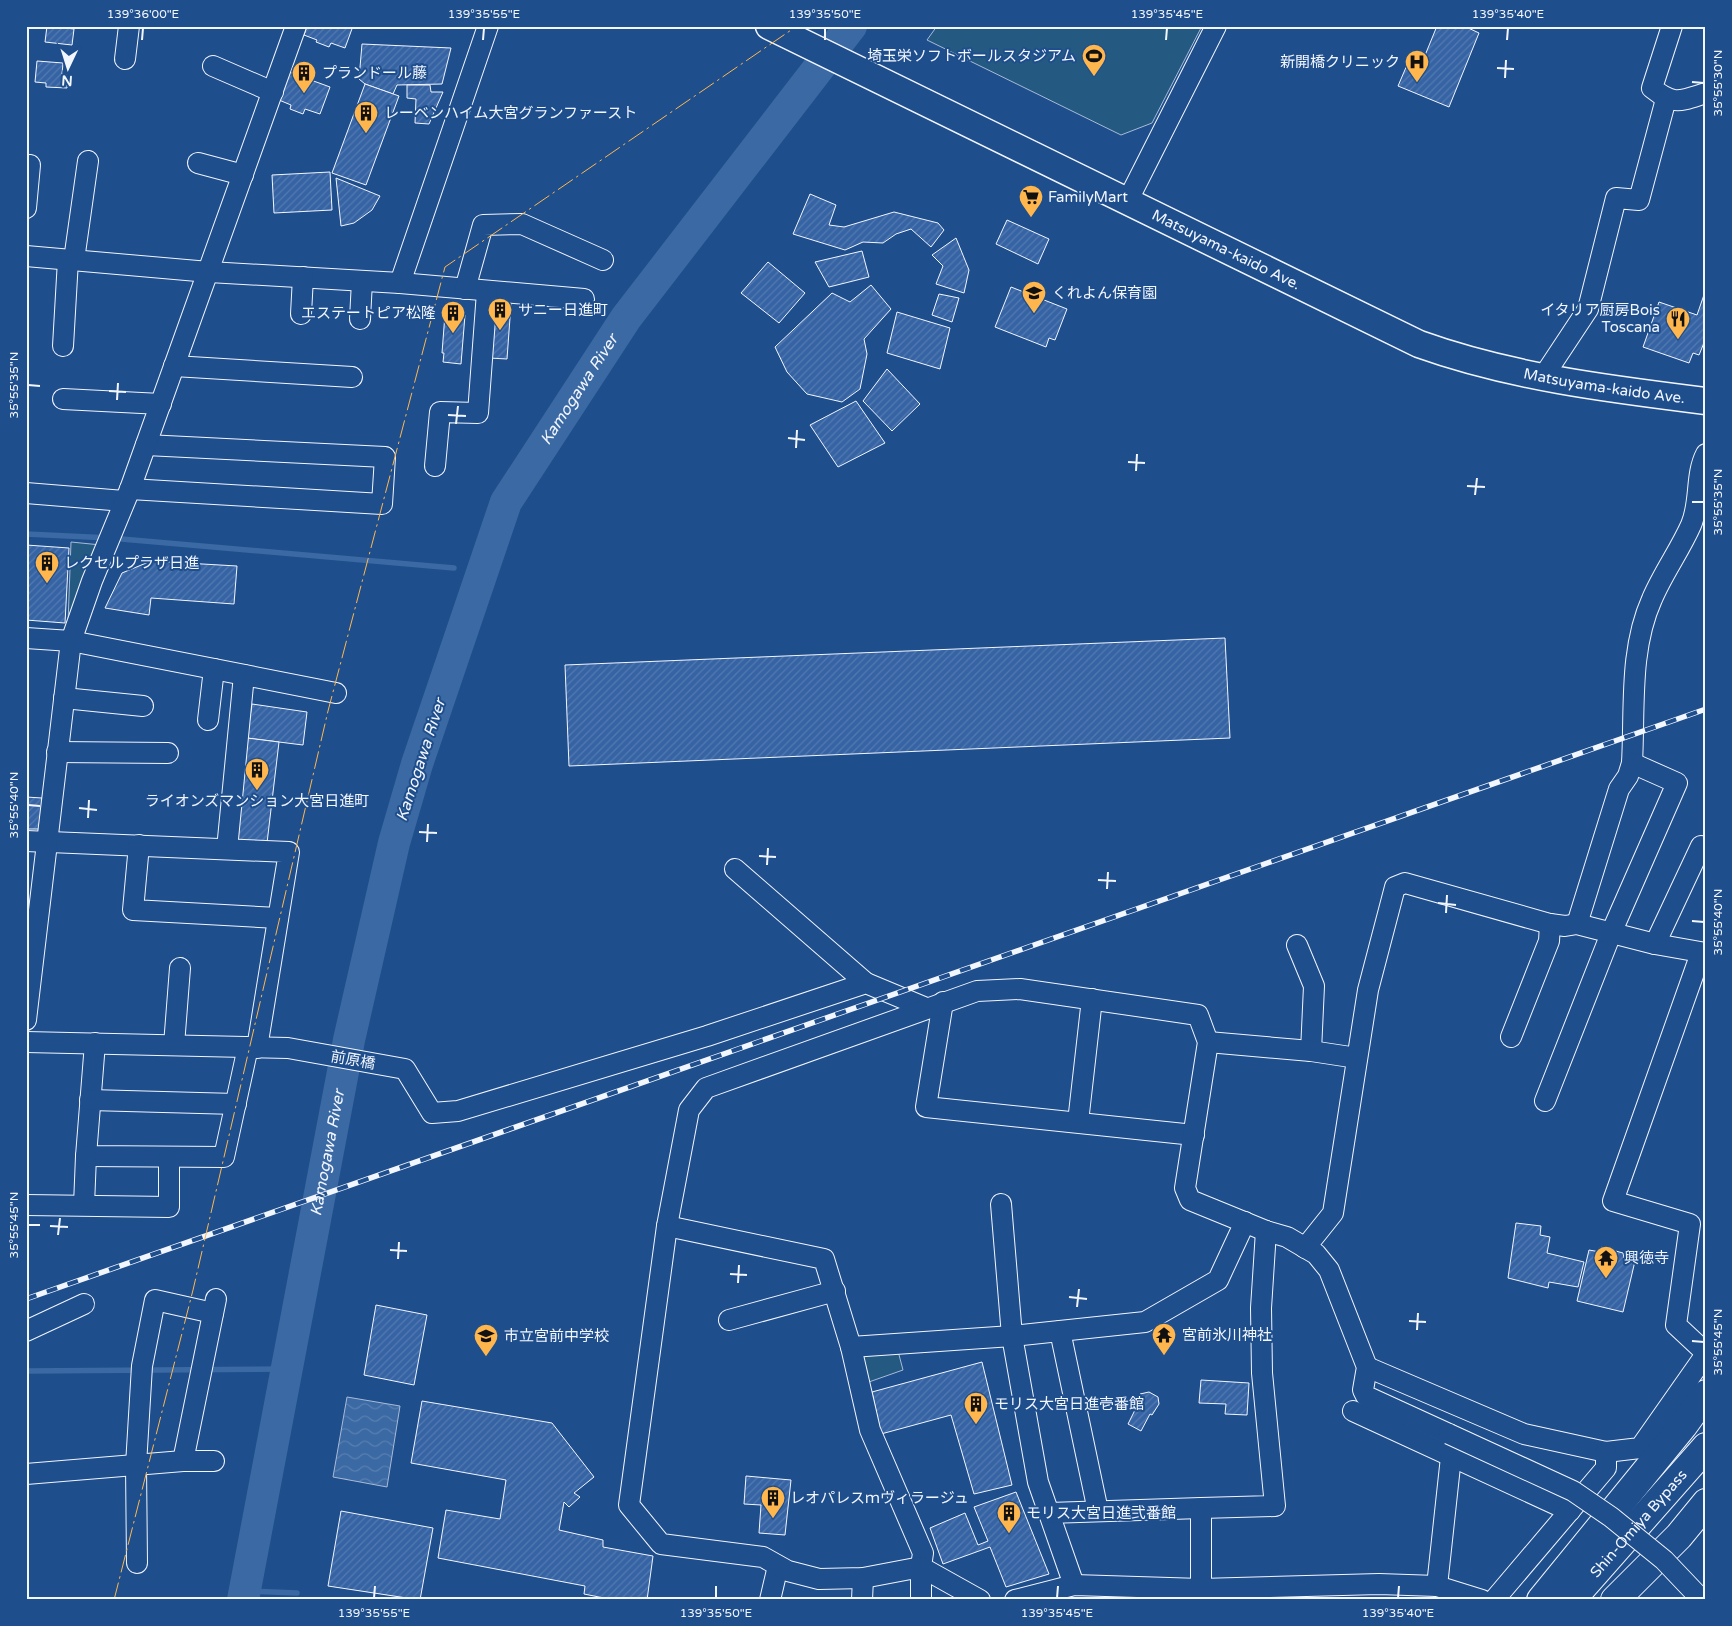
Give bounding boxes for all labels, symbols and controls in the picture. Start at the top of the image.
text: 139°36'00"E [107,7,180,21]
text: 139°35'55"E [448,7,521,21]
text: 139°35'50"E [789,7,862,21]
text: 139°35'45"E [1131,7,1204,21]
text: 139°35'40"E [1472,7,1545,21]
north arrow [42,42,92,92]
sports icon: 埼玉栄ソフトボールスタジアム [1081,43,1107,77]
place label: 埼玉栄ソフトボールスタジアム [867,47,1076,65]
hospital icon: 新開橋クリニック [1404,49,1430,83]
text: 35°55'30"N [1711,50,1725,116]
place label: 新開橋クリニック [1280,53,1400,71]
building icon: プランドール藤 [291,60,317,94]
place label: プランドール藤 [322,64,427,82]
text: N [61,72,73,89]
building icon: レーベンハイム大宮グランファースト [353,100,379,134]
place label: レーベンハイム大宮グランファースト [384,104,637,122]
supermarket icon: FamilyMart [1018,184,1044,218]
place label: FamilyMart [1048,188,1128,206]
street label: Matsuyama-kaido Ave. [1149,206,1303,294]
school or university icon: くれよん保育園 [1021,280,1047,314]
place label: くれよん保育園 [1052,284,1157,302]
building icon: サニー日進町 [487,297,513,331]
building icon: エステートピア松隆 [440,300,466,334]
place label: サニー日進町 [518,301,608,319]
place label: イタリア厨房Bois Toscana [1540,301,1660,336]
place label: エステートピア松隆 [301,304,436,322]
restaurant icon: イタリア厨房Bois Toscana [1665,306,1691,340]
water label: Kamogawa River [536,329,624,449]
text: 35°55'35"N [7,352,21,418]
street label: Matsuyama-kaido Ave. [1522,364,1686,407]
text: 35°55'35"N [1711,469,1725,535]
building icon: レクセルプラザ日進 [34,550,60,584]
place label: レクセルプラザ日進 [64,554,199,572]
water label: Kamogawa River [392,694,451,824]
building icon: ライオンズマンション大宮日進町 [244,757,270,791]
text: 35°55'40"N [7,772,21,838]
place label: ライオンズマンション大宮日進町 [145,792,369,810]
text: 35°55'40"N [1711,889,1725,955]
street label: 前原橋 [329,1047,377,1073]
water label: Kamogawa River [306,1086,350,1218]
text: 35°55'45"N [7,1192,21,1258]
temple icon: 興徳寺 [1593,1245,1619,1279]
place label: 興徳寺 [1624,1249,1669,1267]
text: 35°55'45"N [1711,1309,1725,1375]
temple icon: 宮前氷川神社 [1151,1322,1177,1356]
school or university icon: 市立宮前中学校 [473,1323,499,1357]
place label: 宮前氷川神社 [1182,1326,1272,1344]
place label: 市立宮前中学校 [504,1327,609,1345]
building icon: モリス大宮日進壱番館 [963,1391,989,1425]
place label: モリス大宮日進壱番館 [994,1395,1144,1413]
street label: Shin-Omiya Bypass [1586,1466,1691,1581]
building icon: レオパレスｍヴィラージュ [760,1485,786,1519]
place label: レオパレスｍヴィラージュ [790,1489,969,1507]
building icon: モリス大宮日進弐番館 [996,1500,1022,1534]
place label: モリス大宮日進弐番館 [1026,1504,1176,1522]
text: 139°35'55"E [338,1606,411,1620]
text: 139°35'50"E [680,1606,753,1620]
text: 139°35'45"E [1021,1606,1094,1620]
text: 139°35'40"E [1362,1606,1435,1620]

